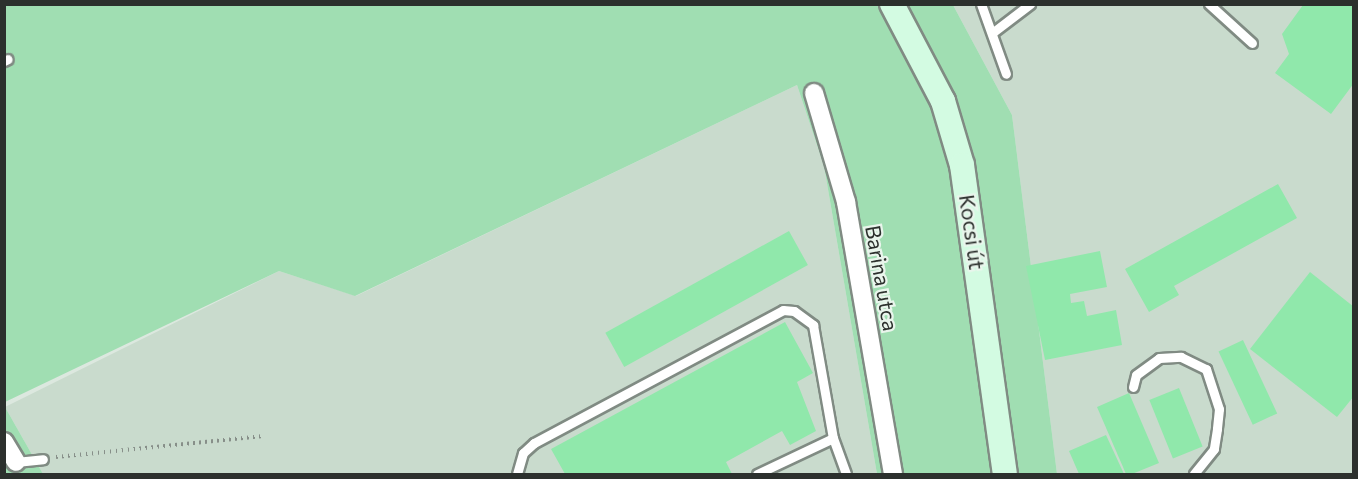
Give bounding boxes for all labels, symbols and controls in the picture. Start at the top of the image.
street label: Kocsi út [954,193,990,271]
street label: Barina utca [860,223,904,333]

